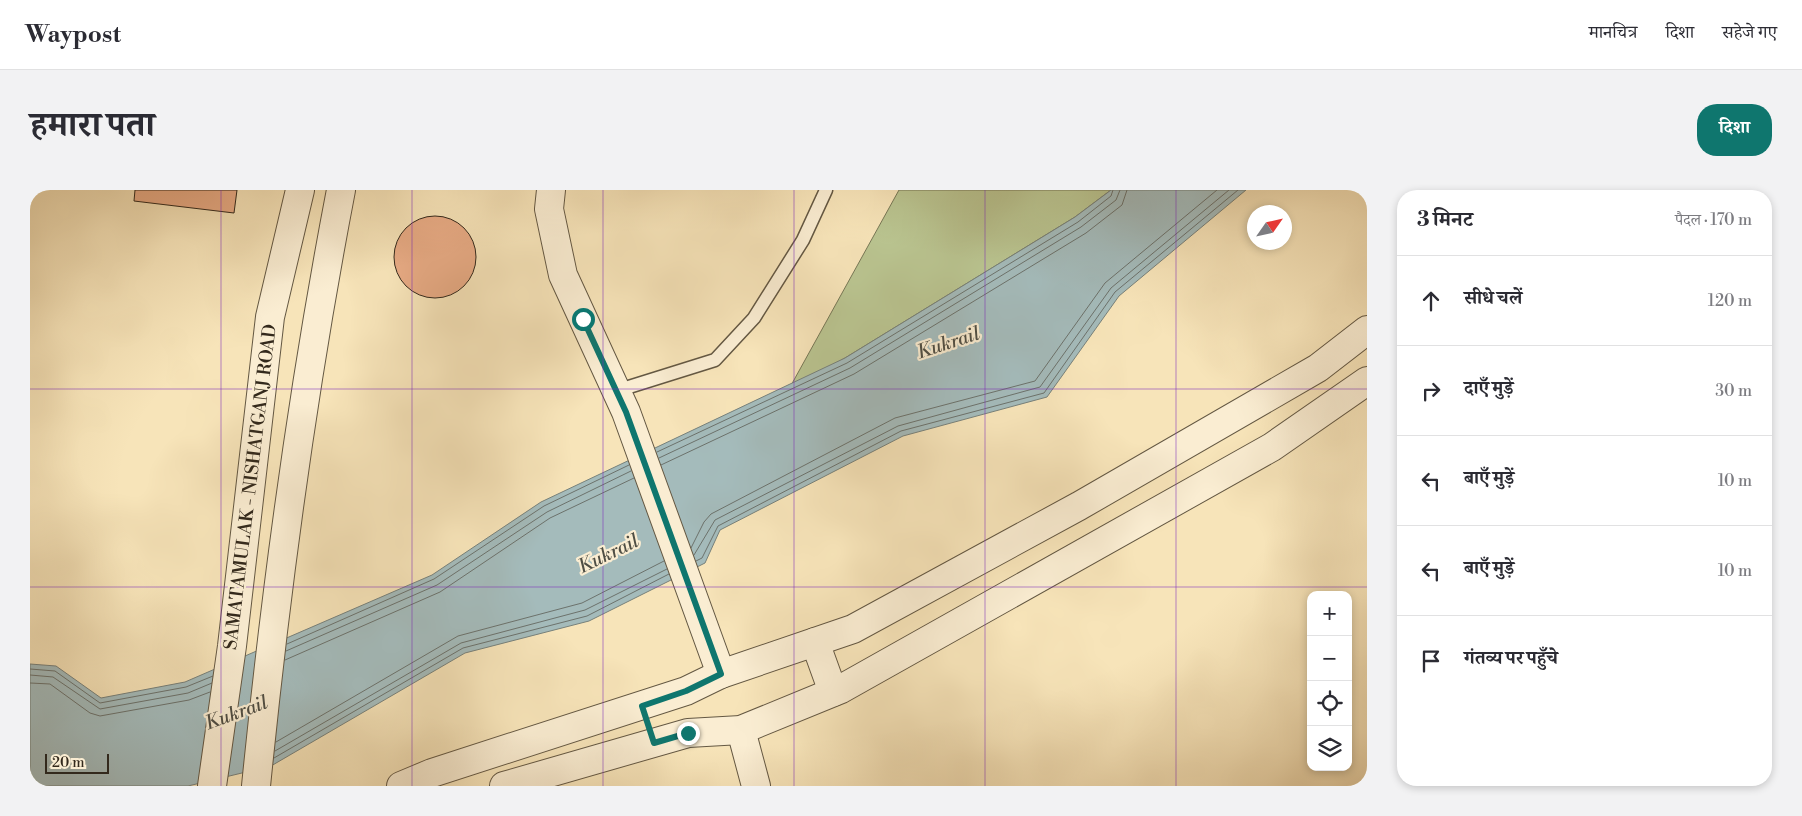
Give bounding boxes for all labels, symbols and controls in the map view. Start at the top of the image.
text: Waypost [25,20,121,50]
text: मानचित्र [1589,21,1637,44]
text: दिशा [1665,21,1694,44]
text: सहेजे गए [1722,21,1777,44]
text: हमारा पता [30,104,155,147]
button: दिशा [1697,104,1772,156]
north arrow [1247,205,1292,250]
text: 3 मिनट [1417,207,1473,233]
text: पैदल · 170 m [1675,210,1752,230]
text: सीधे चलें [1464,286,1522,310]
icon: ahead [1417,287,1445,315]
text: 120 m [1708,291,1752,311]
route start [572,308,595,331]
water label: Kukrail [914,321,983,364]
street label: SAMATAMULAK - NISHATGANJ ROAD [219,323,282,651]
text: दाएँ मुड़ें [1464,376,1514,400]
icon: right [1417,377,1445,405]
text: 30 m [1715,381,1752,401]
text: बाएँ मुड़ें [1464,466,1514,490]
icon: left [1417,467,1445,495]
text: 10 m [1718,471,1752,491]
water label: Kukrail [574,529,643,579]
text: बाएँ मुड़ें [1464,556,1514,580]
icon: left [1417,557,1445,585]
text: 10 m [1718,561,1752,581]
map controls [1307,591,1352,771]
button: + [1307,591,1352,636]
button: − [1307,636,1352,681]
text: गंतव्य पर पहुँचे [1464,646,1558,670]
icon: arrive [1417,647,1445,675]
button: locate [1307,681,1352,726]
water label: Kukrail [202,691,271,735]
route end [677,722,700,745]
button: layers [1307,726,1352,771]
scale bar [45,751,109,774]
text: 20 m [52,754,84,772]

